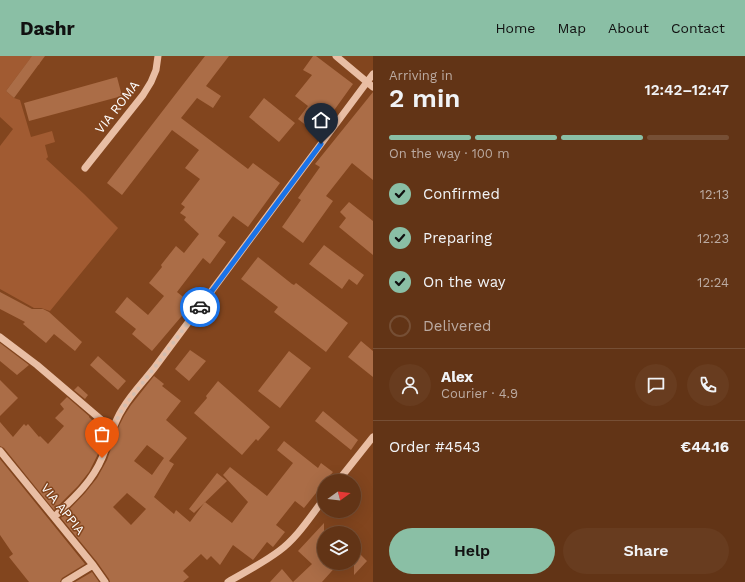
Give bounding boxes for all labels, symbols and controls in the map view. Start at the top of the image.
text: Dashr [20,17,75,40]
text: Home [495,20,535,36]
text: Map [557,20,586,36]
text: About [608,20,649,36]
text: Contact [671,20,725,36]
text: Arriving in [389,68,453,83]
street label: VIA ROMA [92,77,142,136]
text: 12:42–12:47 [645,81,729,99]
text: 2 min [389,83,460,113]
pin [304,103,338,144]
icon: home [310,109,332,131]
text: On the way · 100 m [389,146,510,161]
icon: check [389,183,411,205]
text: Confirmed [423,185,500,203]
text: 12:13 [700,187,729,202]
icon: check [389,227,411,249]
text: Preparing [423,229,492,247]
text: 12:23 [697,231,729,246]
icon: check [389,271,411,293]
text: On the way [423,273,505,291]
text: 12:24 [697,275,729,290]
courier [180,287,220,327]
icon: car [189,296,211,318]
text: Delivered [423,317,491,335]
button: person [389,364,431,406]
button: chat [635,364,677,406]
button: phone [687,364,729,406]
text: Alex [441,368,473,386]
text: Courier · 4.9 [441,386,518,401]
pin [85,417,119,458]
icon: bag [91,423,113,445]
text: Order #4543 [389,438,480,456]
text: €44.16 [681,438,729,456]
north arrow [317,474,361,518]
map controls [317,474,361,570]
street label: VIA APPIA [38,481,88,538]
button: layers [317,526,361,570]
button: Help [389,528,555,574]
button: Share [563,528,729,574]

